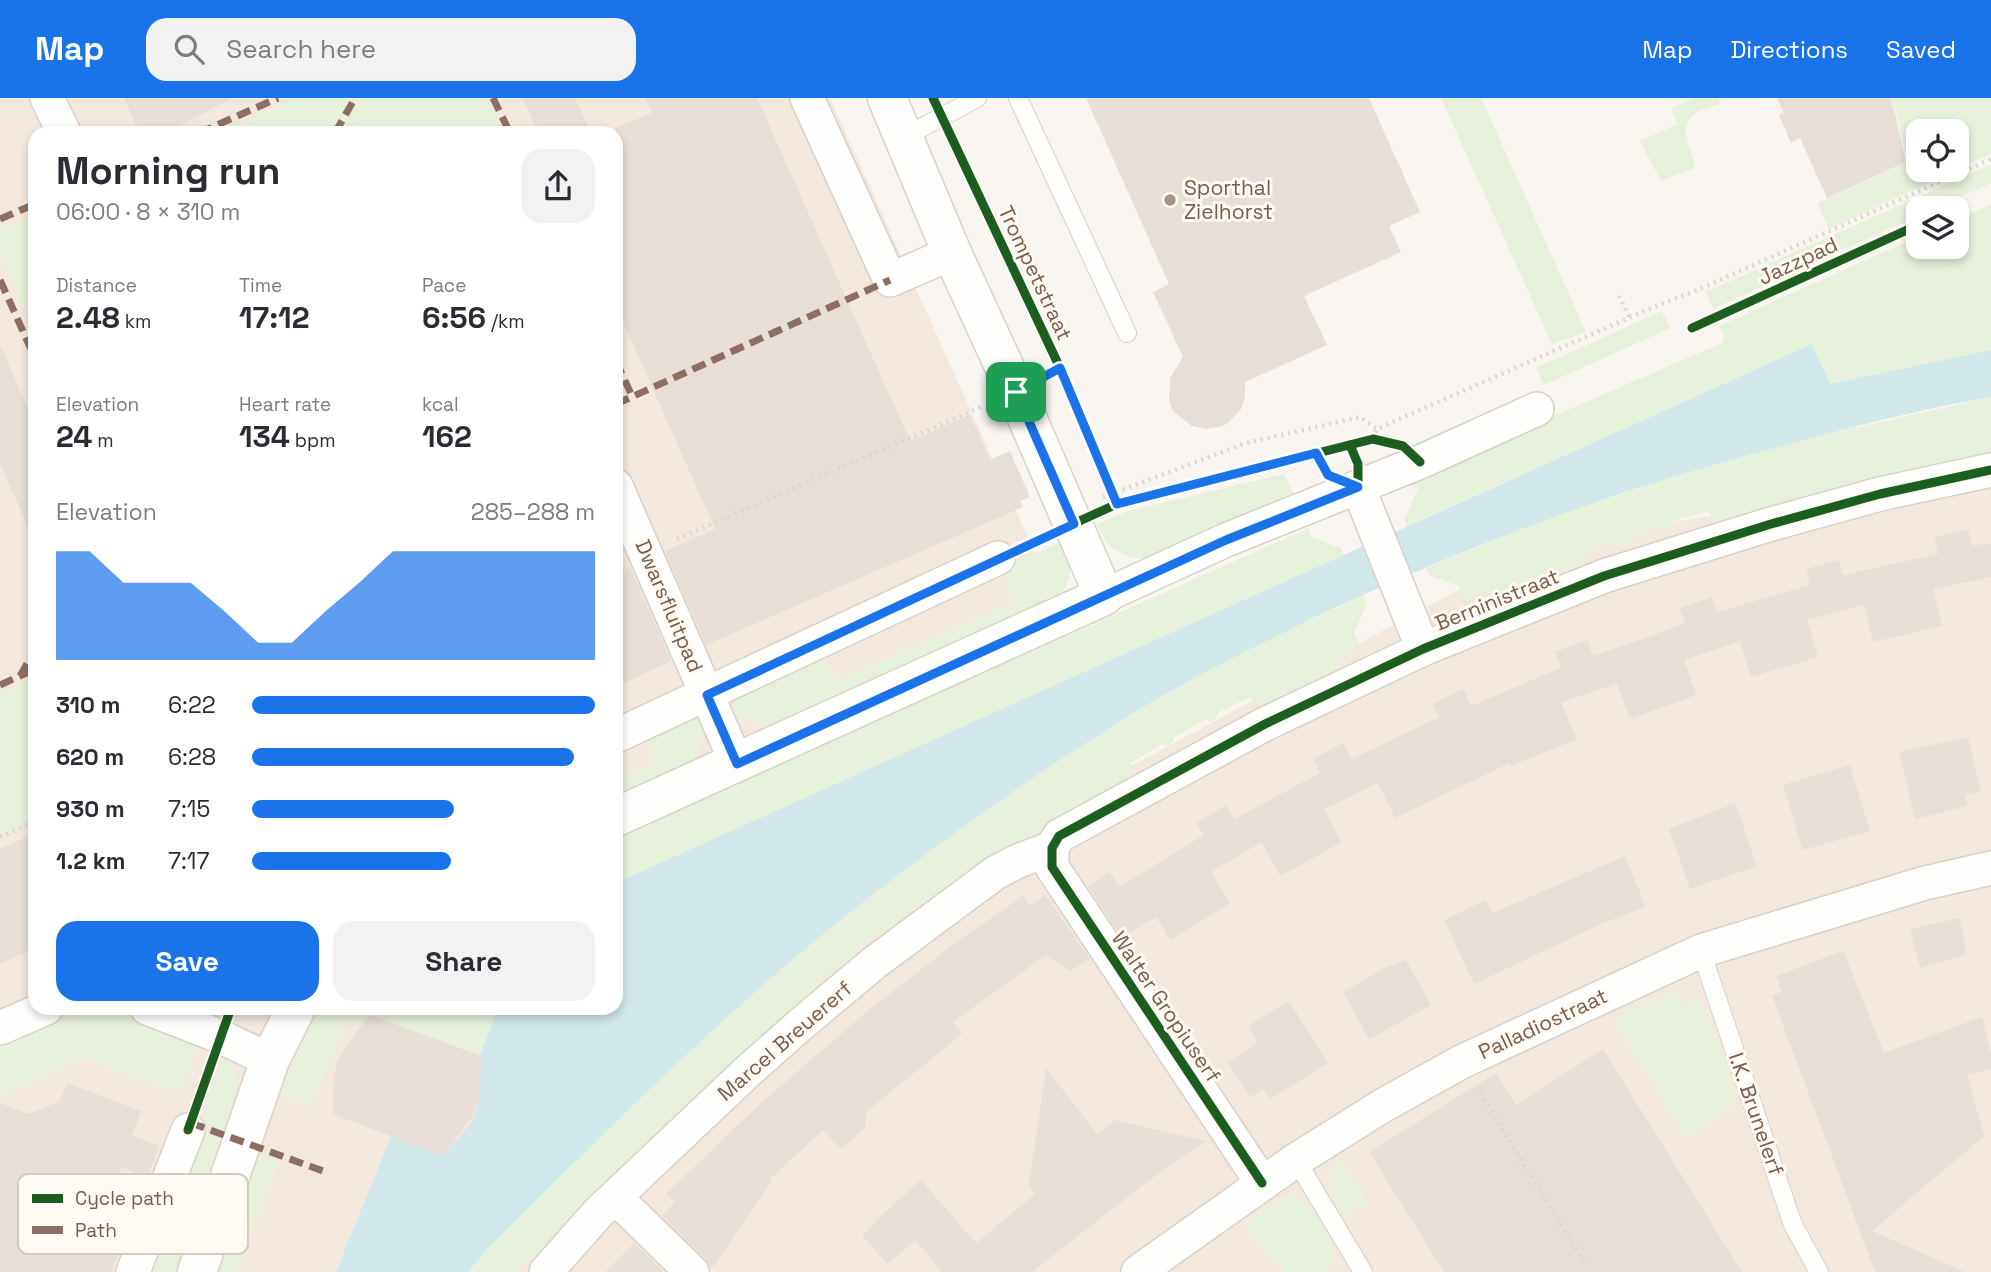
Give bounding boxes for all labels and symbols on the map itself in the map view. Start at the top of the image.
place label: Sporthal Zielhorst [1184,174,1273,225]
marker: Sporthal Zielhorst [1162,192,1178,208]
street label: Trompetstraat [992,201,1078,345]
street label: Jazzpad [1754,230,1842,291]
pin [986,362,1046,422]
street label: Dwarsfluitpad [629,535,710,676]
street label: Berninistraat [1431,562,1563,637]
street label: Walter Gropiuserf [1106,926,1227,1088]
street label: Marcel Breuererf [712,975,858,1106]
street label: Palladiostraat [1474,982,1612,1065]
street label: I.K. Brunelerf [1723,1049,1790,1179]
legend [18,1174,248,1254]
text: Cycle path [75,1186,174,1211]
text: Path [75,1218,117,1243]

